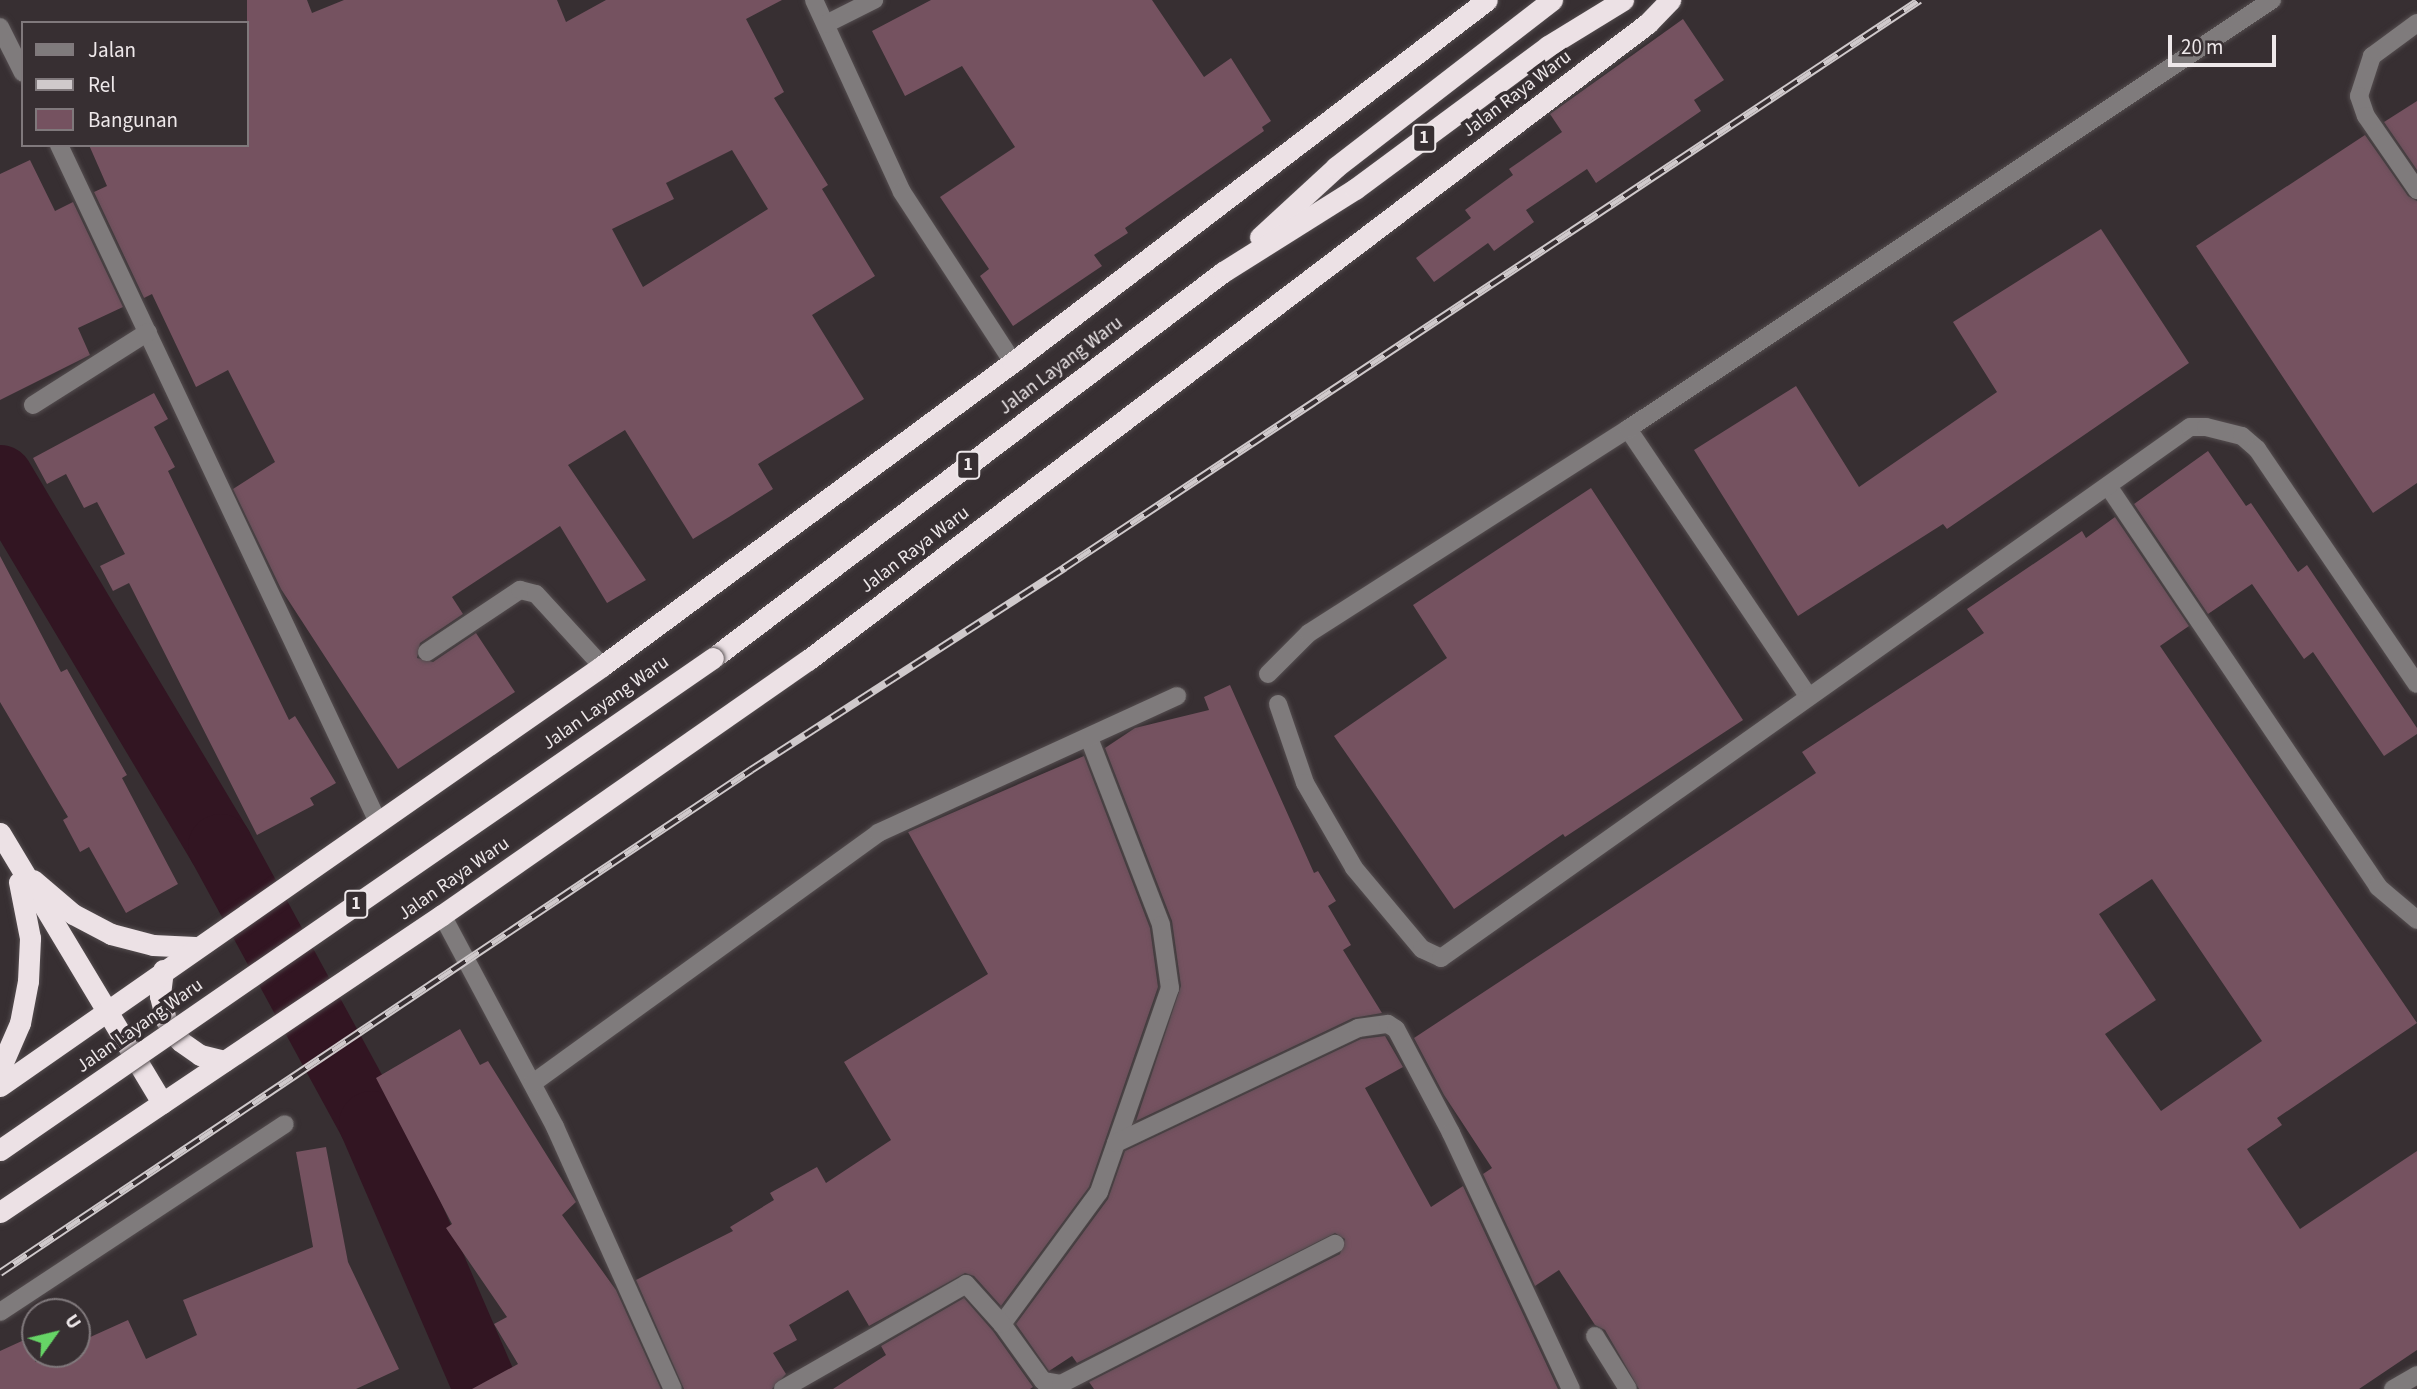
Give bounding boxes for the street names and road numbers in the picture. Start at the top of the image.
street label: Jalan Raya Waru [1458,46,1576,142]
road number: 1 [1412,124,1436,153]
street label: Jalan Layang Waru [995,312,1127,420]
road number: 1 [956,450,980,480]
street label: Jalan Raya Waru [856,502,974,598]
street label: Jalan Layang Waru [538,651,674,755]
street label: Jalan Raya Waru [394,832,514,926]
road number: 1 [344,890,368,918]
street label: Jalan Layang Waru [72,974,208,1078]

